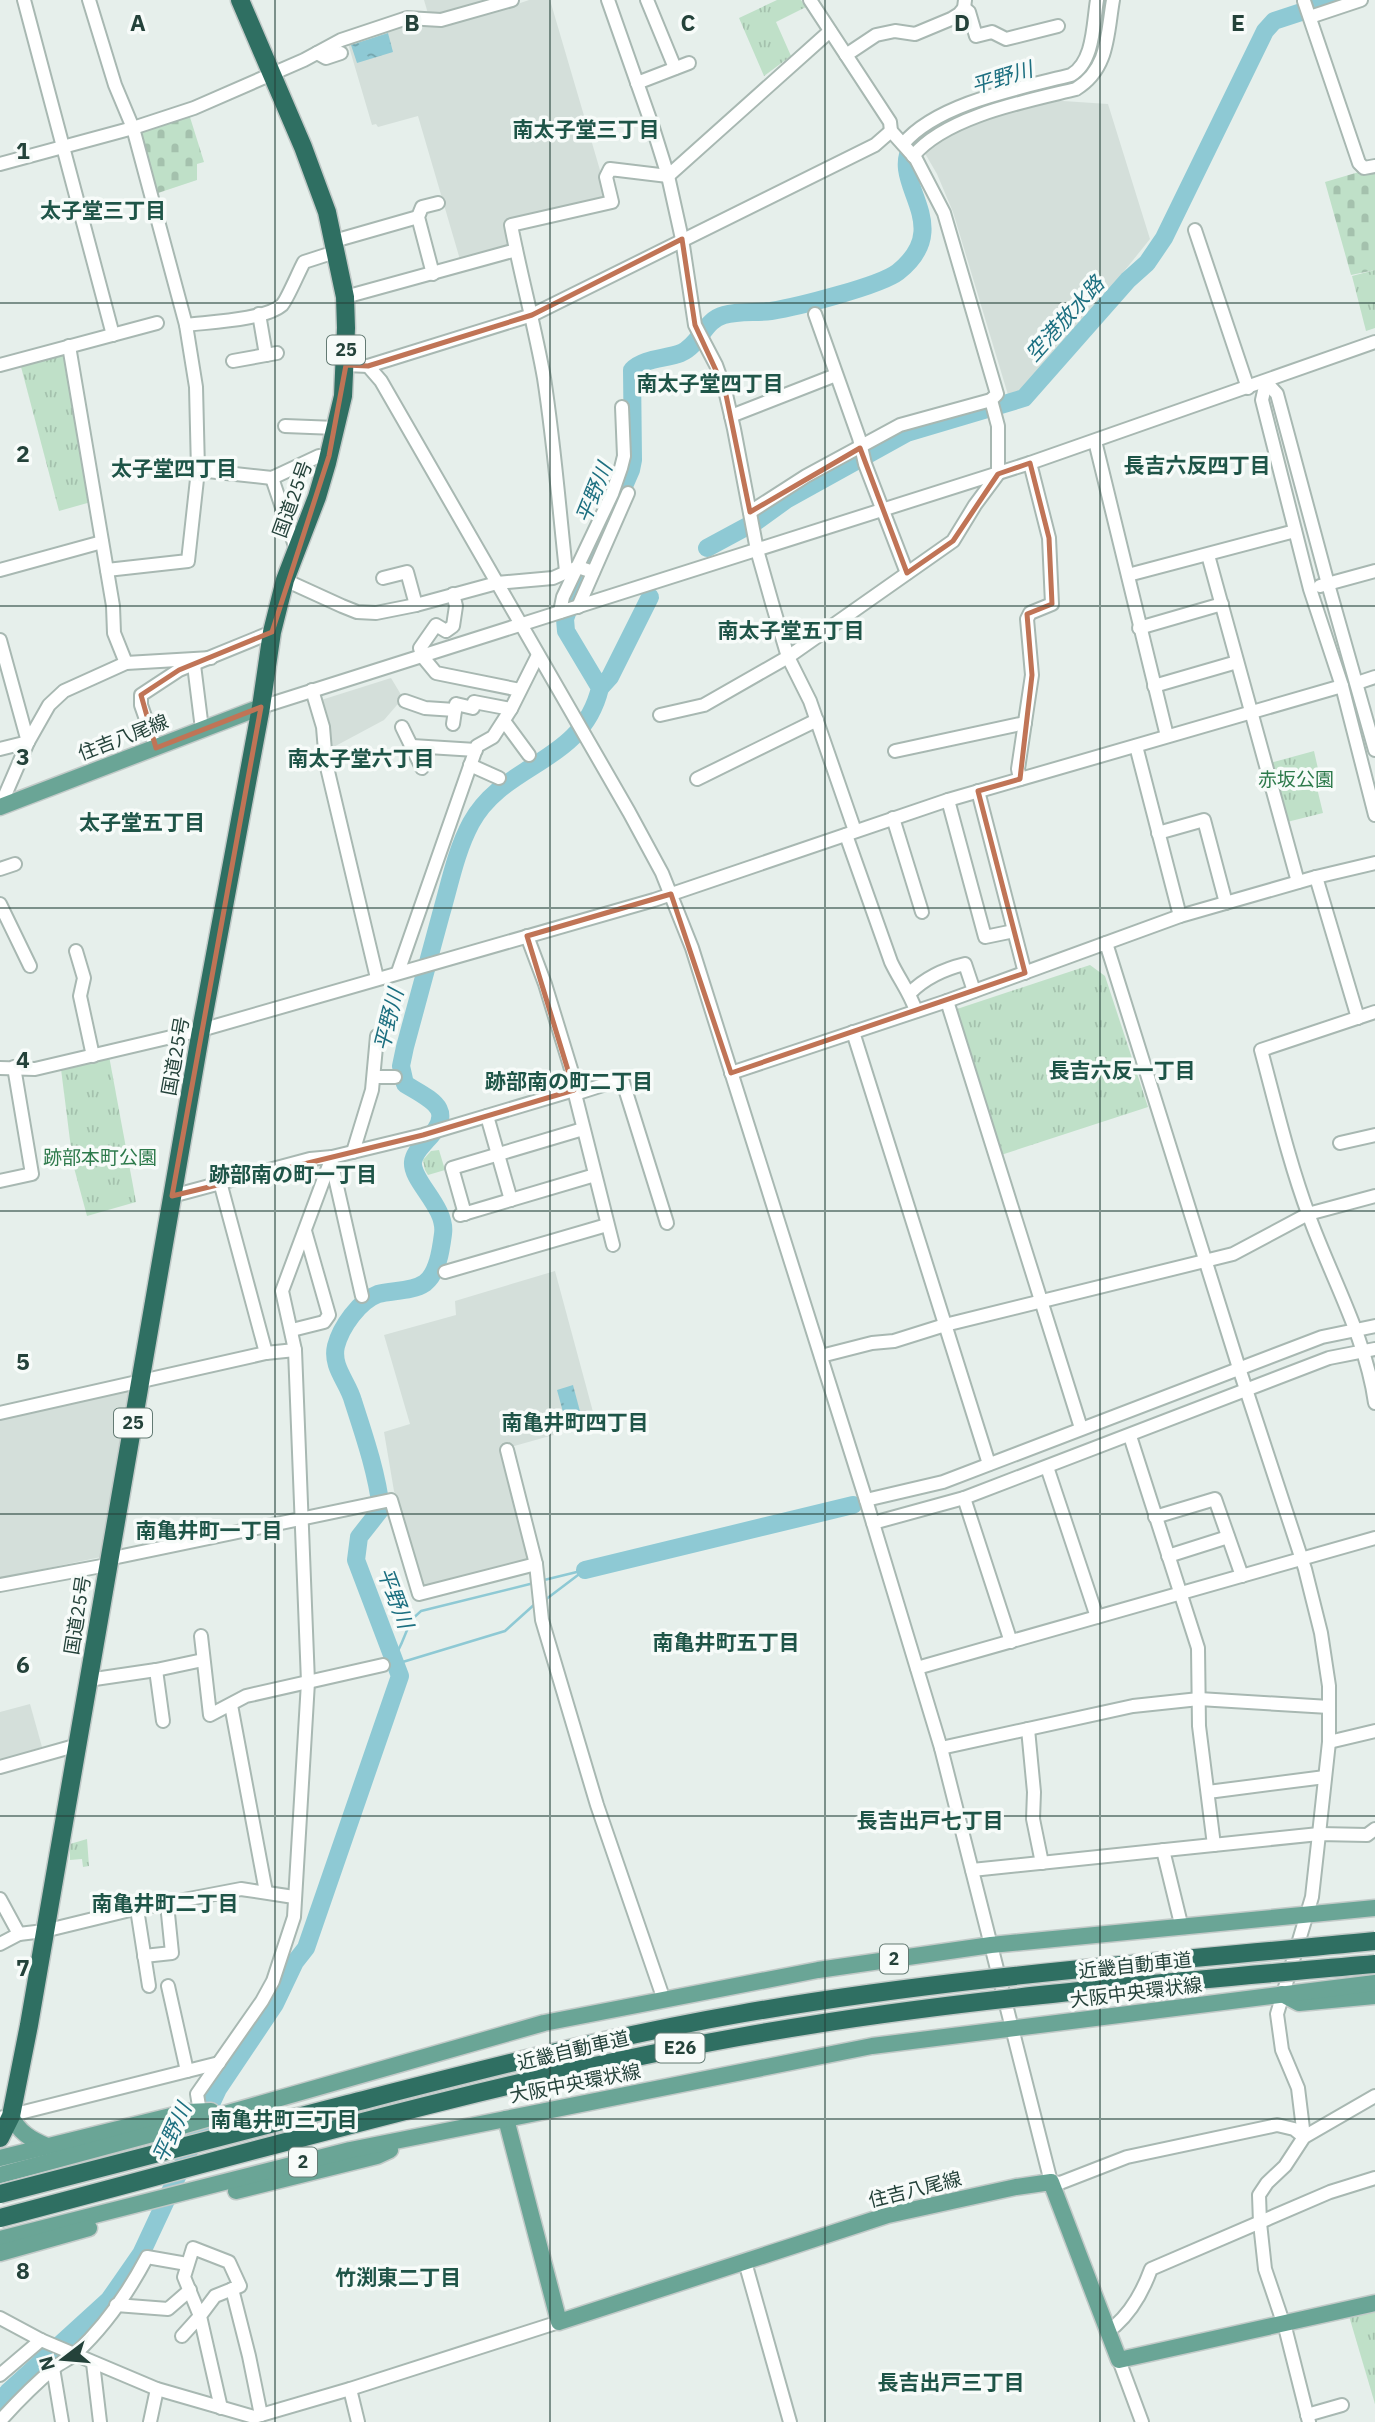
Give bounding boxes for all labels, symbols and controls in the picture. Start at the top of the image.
text: A [130,7,146,37]
text: B [404,7,420,37]
text: C [681,7,696,37]
text: D [954,7,970,37]
text: E [1231,7,1245,37]
water label: 平野川 [967,54,1038,100]
district label: 南太子堂三丁目 [513,115,660,143]
text: 1 [16,135,30,165]
district label: 太子堂三丁目 [40,196,166,224]
water label: 空港放水路 [1019,268,1111,367]
road number: 25 [327,336,365,364]
district label: 南太子堂四丁目 [637,369,784,397]
text: 2 [16,438,30,468]
district label: 長吉六反四丁目 [1124,451,1271,479]
district label: 太子堂四丁目 [111,454,237,482]
water label: 平野川 [568,456,619,527]
street label: 国道25号 [267,457,317,541]
district label: 南太子堂五丁目 [718,616,865,644]
street label: 住吉八尾線 [74,709,172,765]
text: 3 [16,741,30,771]
district label: 南太子堂六丁目 [288,744,435,772]
park label: 赤坂公園 [1258,767,1334,791]
district label: 太子堂五丁目 [79,808,205,836]
water label: 平野川 [367,984,410,1054]
street label: 国道25号 [156,1015,194,1097]
text: 4 [16,1044,30,1074]
district label: 長吉六反一丁目 [1049,1056,1196,1084]
district label: 跡部南の町二丁目 [485,1067,653,1095]
park label: 跡部本町公園 [43,1145,157,1169]
district label: 跡部南の町一丁目 [209,1160,377,1188]
text: 5 [16,1346,30,1376]
road number: 25 [114,1408,152,1438]
district label: 南亀井町四丁目 [502,1408,649,1436]
district label: 南亀井町一丁目 [136,1516,283,1544]
water label: 平野川 [372,1563,421,1634]
street label: 国道25号 [59,1574,95,1656]
district label: 南亀井町五丁目 [653,1628,800,1656]
text: 6 [16,1649,30,1679]
district label: 長吉出戸七丁目 [857,1806,1004,1834]
district label: 南亀井町二丁目 [92,1889,239,1917]
road number: 2 [880,1944,908,1973]
street label: 近畿自動車道 [1077,1947,1193,1983]
text: 7 [16,1952,30,1982]
street label: 大阪中央環状線 [1069,1972,1203,2012]
street label: 近畿自動車道 [515,2025,631,2075]
road number: E26 [656,2034,704,2062]
street label: 大阪中央環状線 [507,2059,643,2107]
water label: 平野川 [145,2096,198,2167]
district label: 南亀井町三丁目 [211,2105,358,2133]
road number: 2 [289,2148,317,2176]
street label: 住吉八尾線 [866,2166,964,2212]
text: 8 [16,2255,30,2285]
district label: 竹渕東二丁目 [335,2263,461,2291]
north arrow [28,2324,98,2394]
text: N [33,2354,60,2374]
district label: 長吉出戸三丁目 [878,2368,1025,2396]

